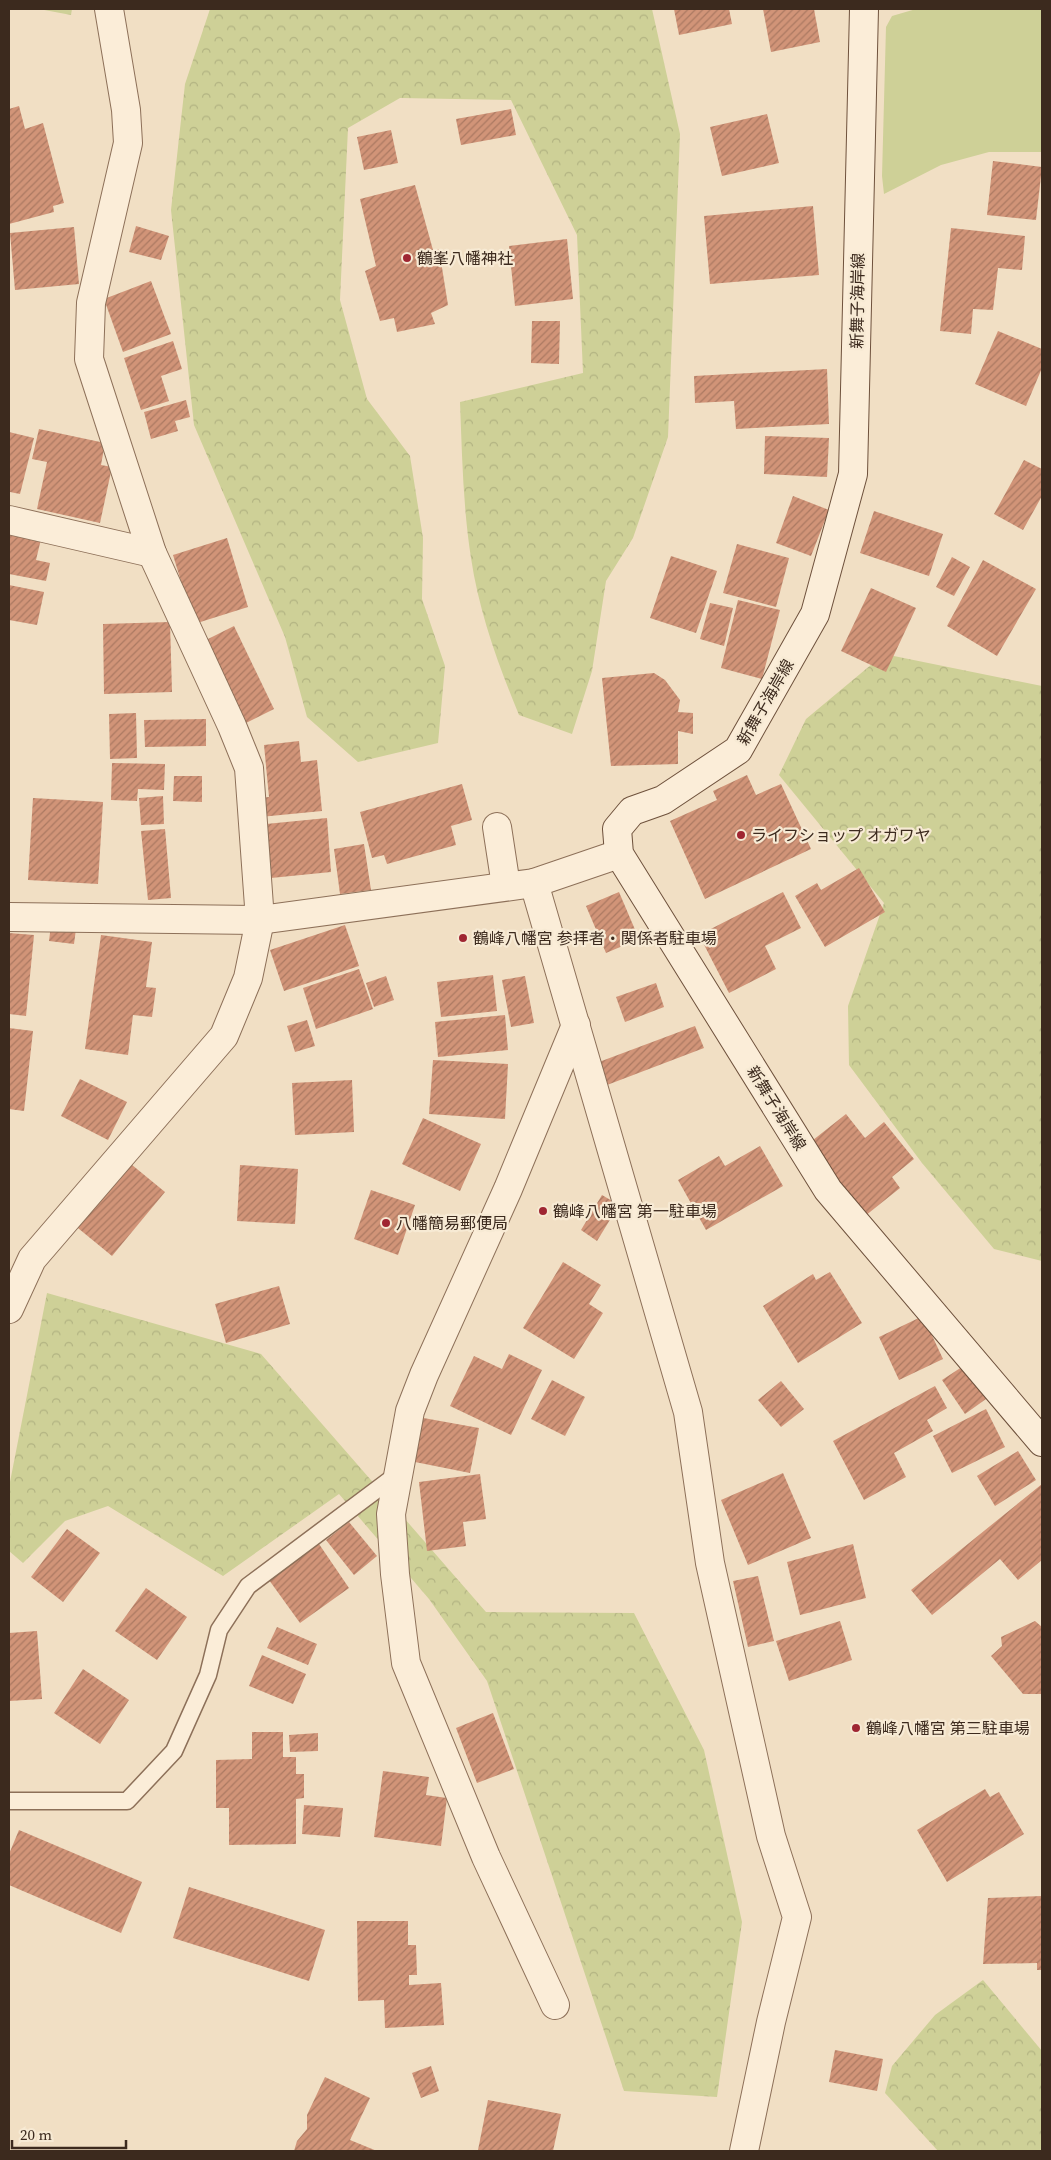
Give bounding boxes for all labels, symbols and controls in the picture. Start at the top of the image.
place label: 鶴峯八幡神社 [417,247,513,269]
marker: 鶴峯八幡神社 [401,252,413,264]
street label: 新舞子海岸線 [845,253,869,349]
street label: 新舞子海岸線 [731,655,799,749]
place label: ライフショップ オガワヤ [751,824,931,846]
marker: ライフショップ オガワヤ [735,829,747,841]
place label: 鶴峰八幡宮 参拝者・関係者駐車場 [473,927,717,949]
marker: 鶴峰八幡宮 参拝者・関係者駐車場 [457,932,469,944]
street label: 新舞子海岸線 [742,1061,812,1155]
place label: 鶴峰八幡宮 第一駐車場 [553,1200,717,1222]
marker: 鶴峰八幡宮 第一駐車場 [537,1205,549,1217]
place label: 八幡簡易郵便局 [396,1212,508,1234]
marker: 八幡簡易郵便局 [380,1217,392,1229]
place label: 鶴峰八幡宮 第三駐車場 [866,1717,1030,1739]
marker: 鶴峰八幡宮 第三駐車場 [850,1722,862,1734]
scale bar [12,2118,126,2150]
text: 20 m [20,2124,52,2145]

